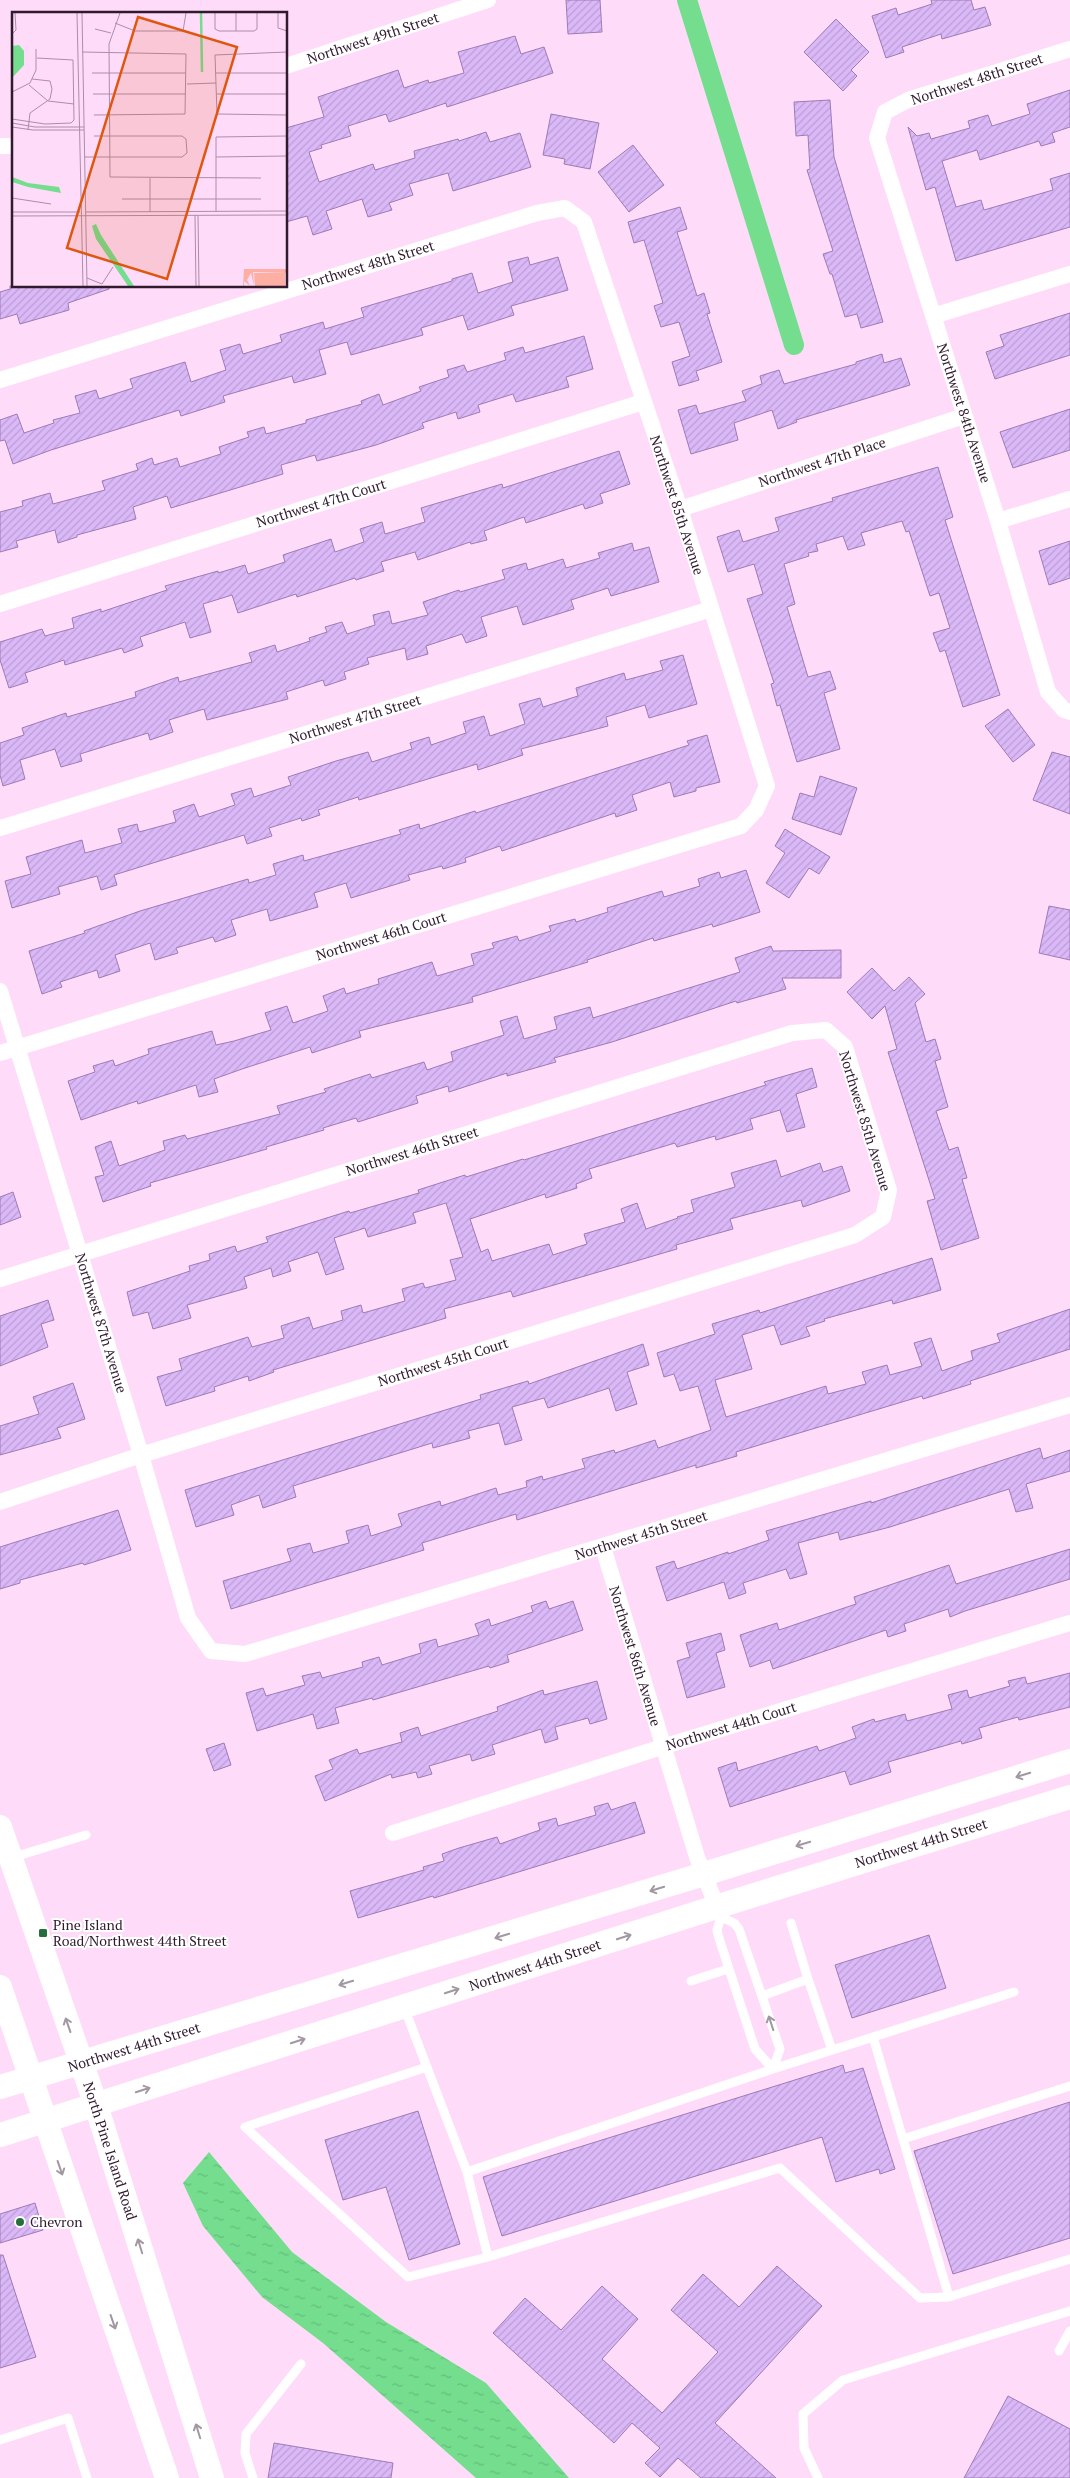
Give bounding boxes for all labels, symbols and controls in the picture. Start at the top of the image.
street label: Northwest 49th Street [304,7,442,68]
inset map [12,12,288,288]
street label: Northwest 48th Street [908,48,1046,109]
street label: Northwest 48th Street [299,235,437,294]
street label: Northwest 84th Avenue [933,341,996,485]
street label: Northwest 47th Place [756,432,888,491]
street label: Northwest 85th Avenue [646,433,709,577]
street label: Northwest 47th Court [254,474,389,531]
street label: Northwest 47th Street [287,689,424,748]
street label: Northwest 46th Court [313,906,449,964]
street label: Northwest 85th Avenue [835,1048,896,1193]
street label: Northwest 46th Street [343,1121,481,1180]
street label: Northwest 87th Avenue [71,1251,132,1395]
street label: Northwest 45th Court [375,1332,511,1390]
street label: Northwest 45th Street [572,1505,710,1564]
street label: Northwest 86th Avenue [605,1583,666,1728]
street label: Northwest 44th Court [663,1696,799,1754]
one-way arrow [1016,1771,1032,1781]
street label: Northwest 44th Street [852,1813,990,1872]
one-way arrow [796,1839,812,1849]
one-way arrow [650,1884,666,1894]
place label: Pine Island Road/Northwest 44th Street [53,1915,227,1950]
marker: Pine Island Road/Northwest 44th Street [37,1927,49,1939]
one-way arrow [494,1931,510,1941]
one-way arrow [616,1932,631,1941]
street label: Northwest 44th Street [466,1934,604,1995]
one-way arrow [339,1978,355,1988]
one-way arrow [444,1986,460,1996]
one-way arrow [766,2016,775,2031]
street label: Northwest 44th Street [65,2017,203,2076]
one-way arrow [63,2018,72,2033]
one-way arrow [289,2035,305,2045]
street label: North Pine Island Road [79,2079,142,2223]
one-way arrow [134,2085,150,2095]
one-way arrow [56,2160,65,2175]
place label: Chevron [30,2212,83,2231]
marker: Chevron [14,2216,26,2228]
one-way arrow [135,2238,145,2254]
one-way arrow [109,2313,118,2329]
one-way arrow [192,2424,202,2440]

